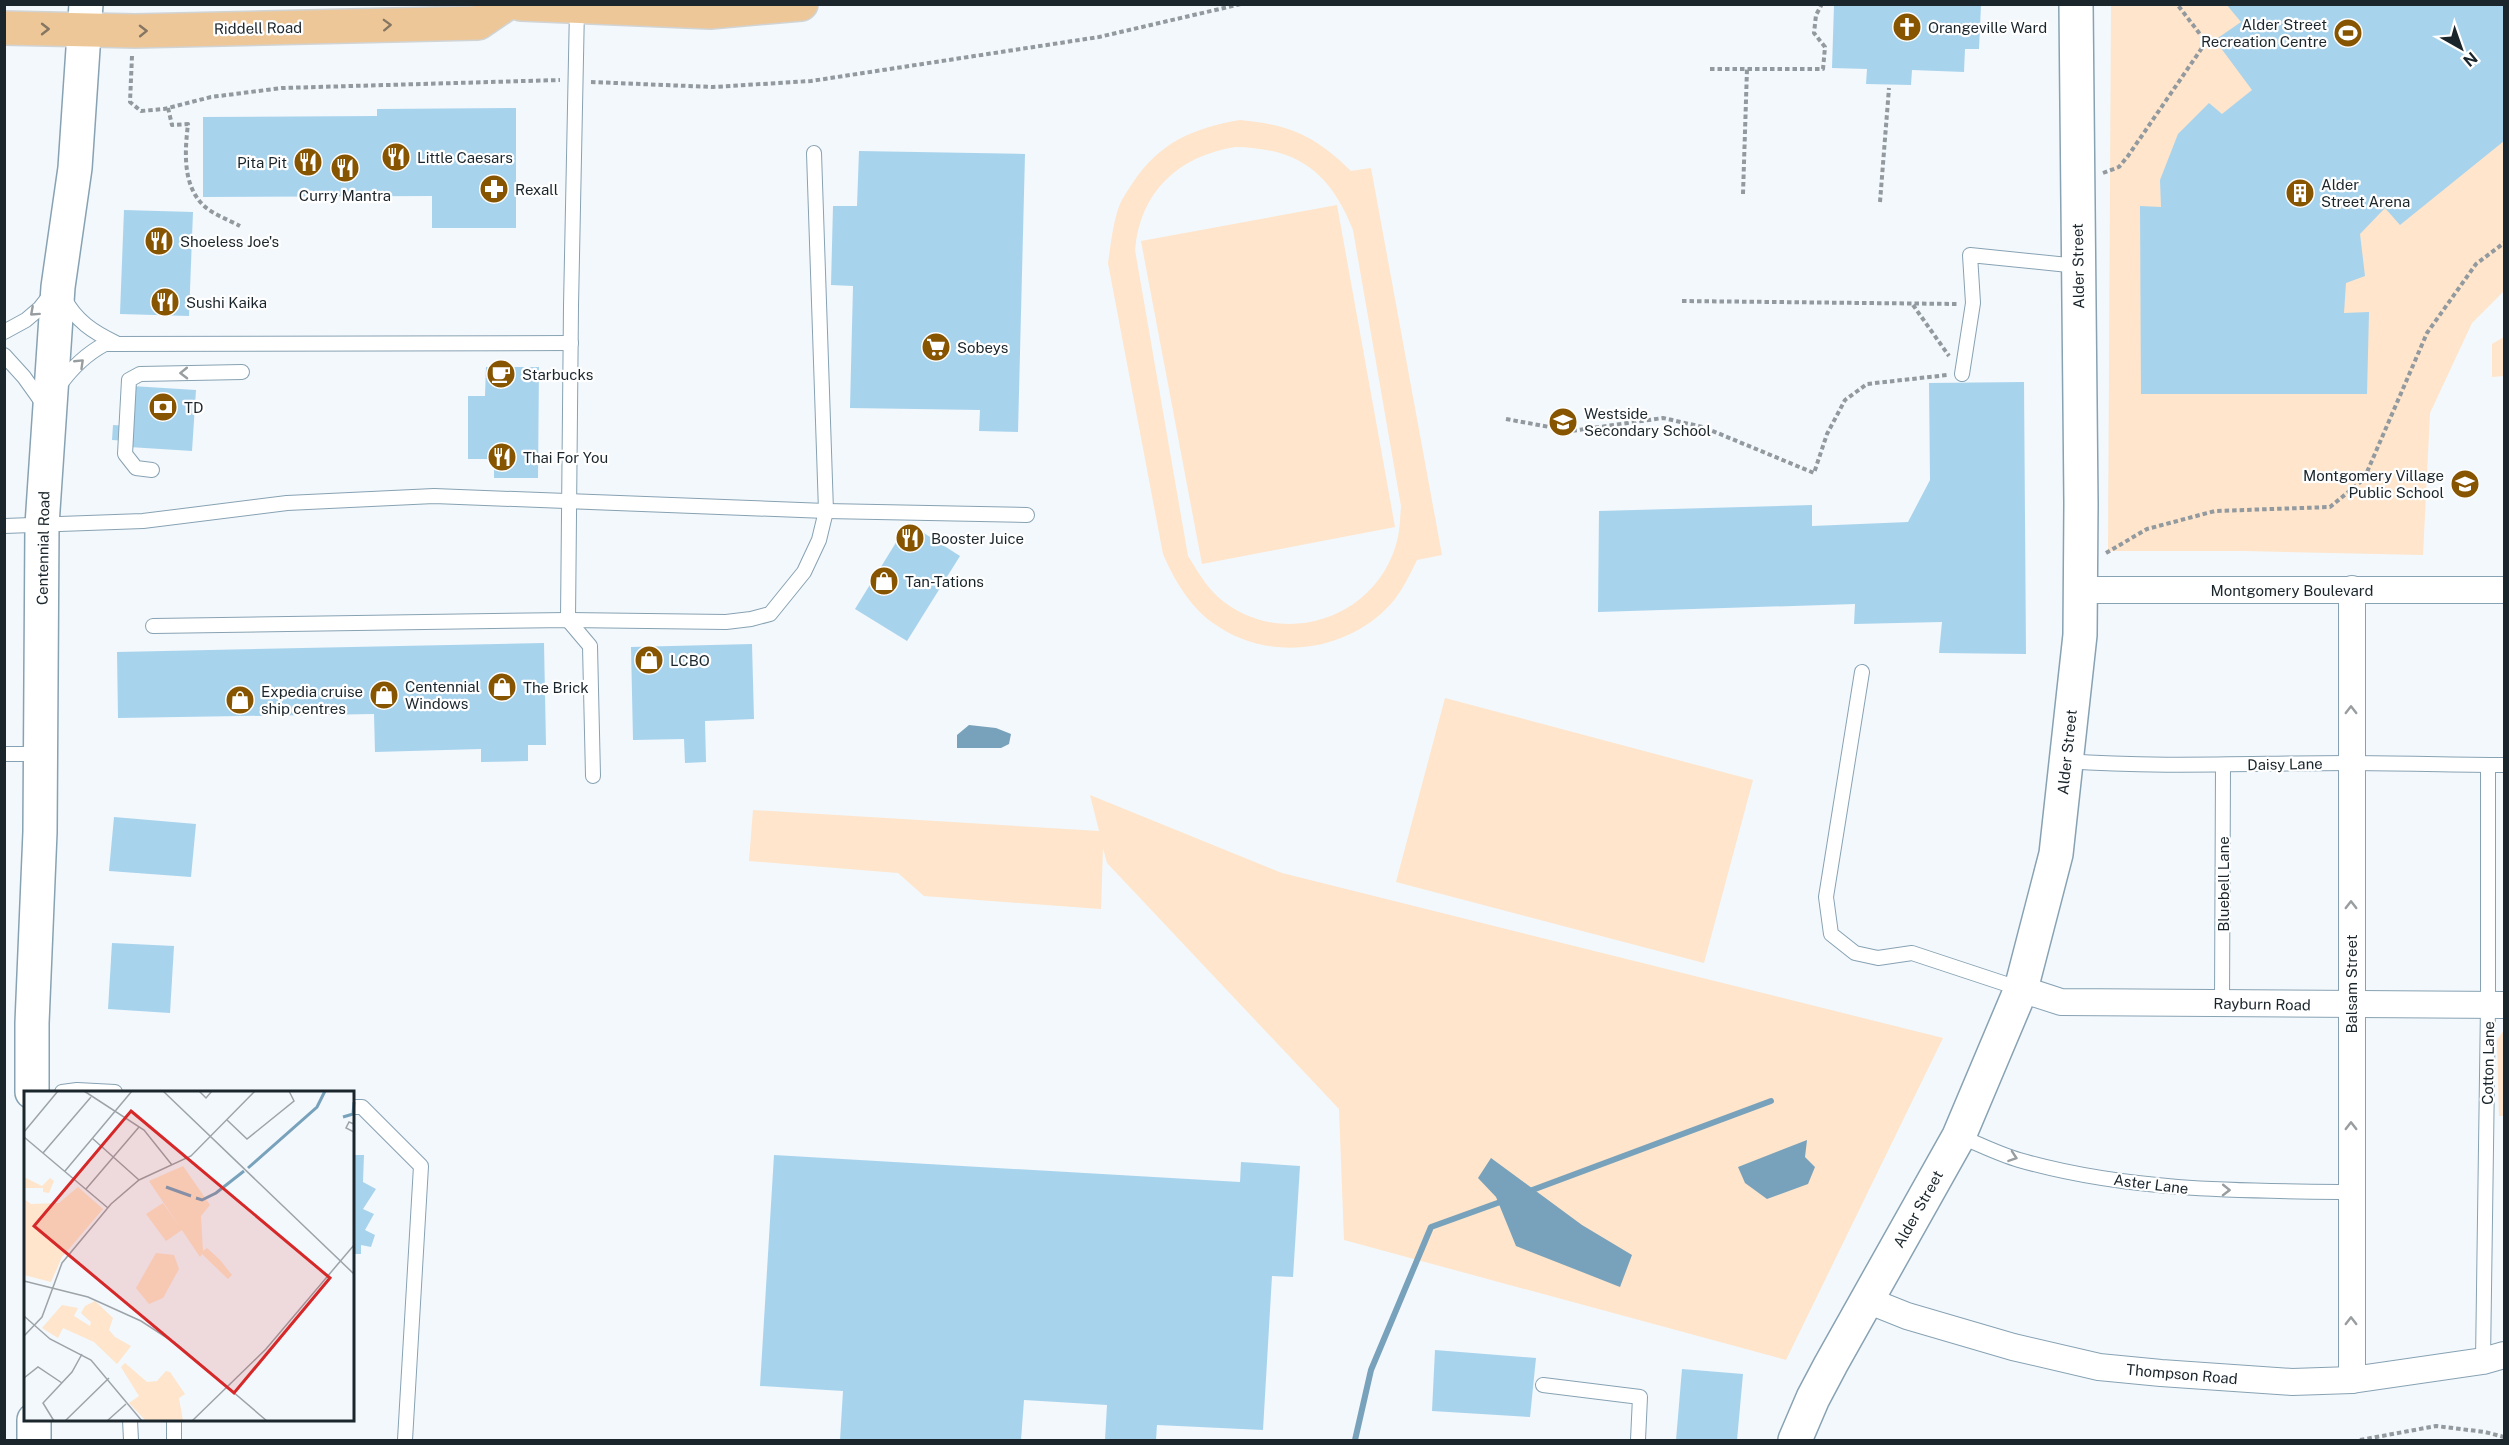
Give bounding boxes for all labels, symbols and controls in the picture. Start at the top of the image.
church icon: Orangeville Ward [1891,11,1923,43]
place label: Alder Street Recreation Centre [2201,16,2327,50]
sports icon: Alder Street Recreation Centre [2332,17,2364,49]
north arrow [2431,18,2491,78]
street label: Riddell Road [214,19,302,37]
one-way arrow [382,19,391,32]
place label: Orangeville Ward [1928,19,2047,36]
one-way arrow [40,23,49,35]
one-way arrow [138,25,147,37]
text: N [2459,48,2481,70]
restaurant icon: Little Caesars [380,141,412,173]
restaurant icon: Pita Pit [292,146,324,178]
place label: Little Caesars [417,149,513,166]
restaurant icon: Curry Mantra [329,152,361,184]
place label: Pita Pit [237,154,287,171]
pharmacy icon: Rexall [478,173,510,205]
place label: Alder Street Arena [2321,176,2410,210]
building icon: Alder Street Arena [2284,177,2316,209]
place label: Rexall [515,181,558,198]
place label: Curry Mantra [299,187,391,204]
street label: Alder Street [2069,223,2087,309]
restaurant icon: Shoeless Joe's [143,225,175,257]
place label: Shoeless Joe's [180,233,279,250]
restaurant icon: Sushi Kaika [149,286,181,318]
place label: Sushi Kaika [186,294,267,311]
one-way arrow [30,305,40,316]
supermarket icon: Sobeys [920,331,952,363]
place label: Sobeys [957,339,1008,356]
cafe icon: Starbucks [485,358,517,390]
one-way arrow [73,359,84,370]
place label: Starbucks [522,366,593,383]
one-way arrow [179,367,188,380]
bank icon: TD [147,391,179,423]
place label: TD [184,399,203,416]
place label: Westside Secondary School [1584,405,1711,439]
school or university icon: Westside Secondary School [1547,406,1579,438]
restaurant icon: Thai For You [486,441,518,473]
place label: Thai For You [523,449,608,466]
place label: Montgomery Village Public School [2303,467,2444,501]
school or university icon: Montgomery Village Public School [2449,468,2481,500]
street label: Centennial Road [34,491,52,605]
restaurant icon: Booster Juice [894,522,926,554]
place label: Booster Juice [931,530,1024,547]
shop icon: Tan-Tations [868,565,900,597]
place label: Tan-Tations [905,573,984,590]
street label: Montgomery Boulevard [2211,582,2374,599]
shop icon: LCBO [633,644,665,676]
place label: LCBO [670,652,710,669]
shop icon: The Brick [486,671,518,703]
place label: Centennial Windows [405,678,480,712]
shop icon: Centennial Windows [368,679,400,711]
place label: The Brick [523,679,589,696]
place label: Expedia cruise ship centres [261,683,363,717]
shop icon: Expedia cruise ship centres [224,684,256,716]
one-way arrow [2345,706,2357,715]
street label: Alder Street [2054,708,2080,795]
street label: Daisy Lane [2247,755,2323,773]
street label: Bluebell Lane [2215,836,2232,932]
one-way arrow [2345,901,2357,910]
street label: Balsam Street [2343,934,2360,1034]
street label: Rayburn Road [2213,995,2311,1013]
street label: Cotton Lane [2479,1021,2497,1105]
inset map [24,1091,354,1421]
one-way arrow [2344,1122,2357,1131]
one-way arrow [2007,1150,2018,1163]
street label: Alder Street [1890,1167,1946,1251]
street label: Aster Lane [2113,1171,2189,1197]
one-way arrow [2222,1184,2231,1196]
one-way arrow [2345,1317,2357,1326]
street label: Thompson Road [2126,1361,2238,1387]

